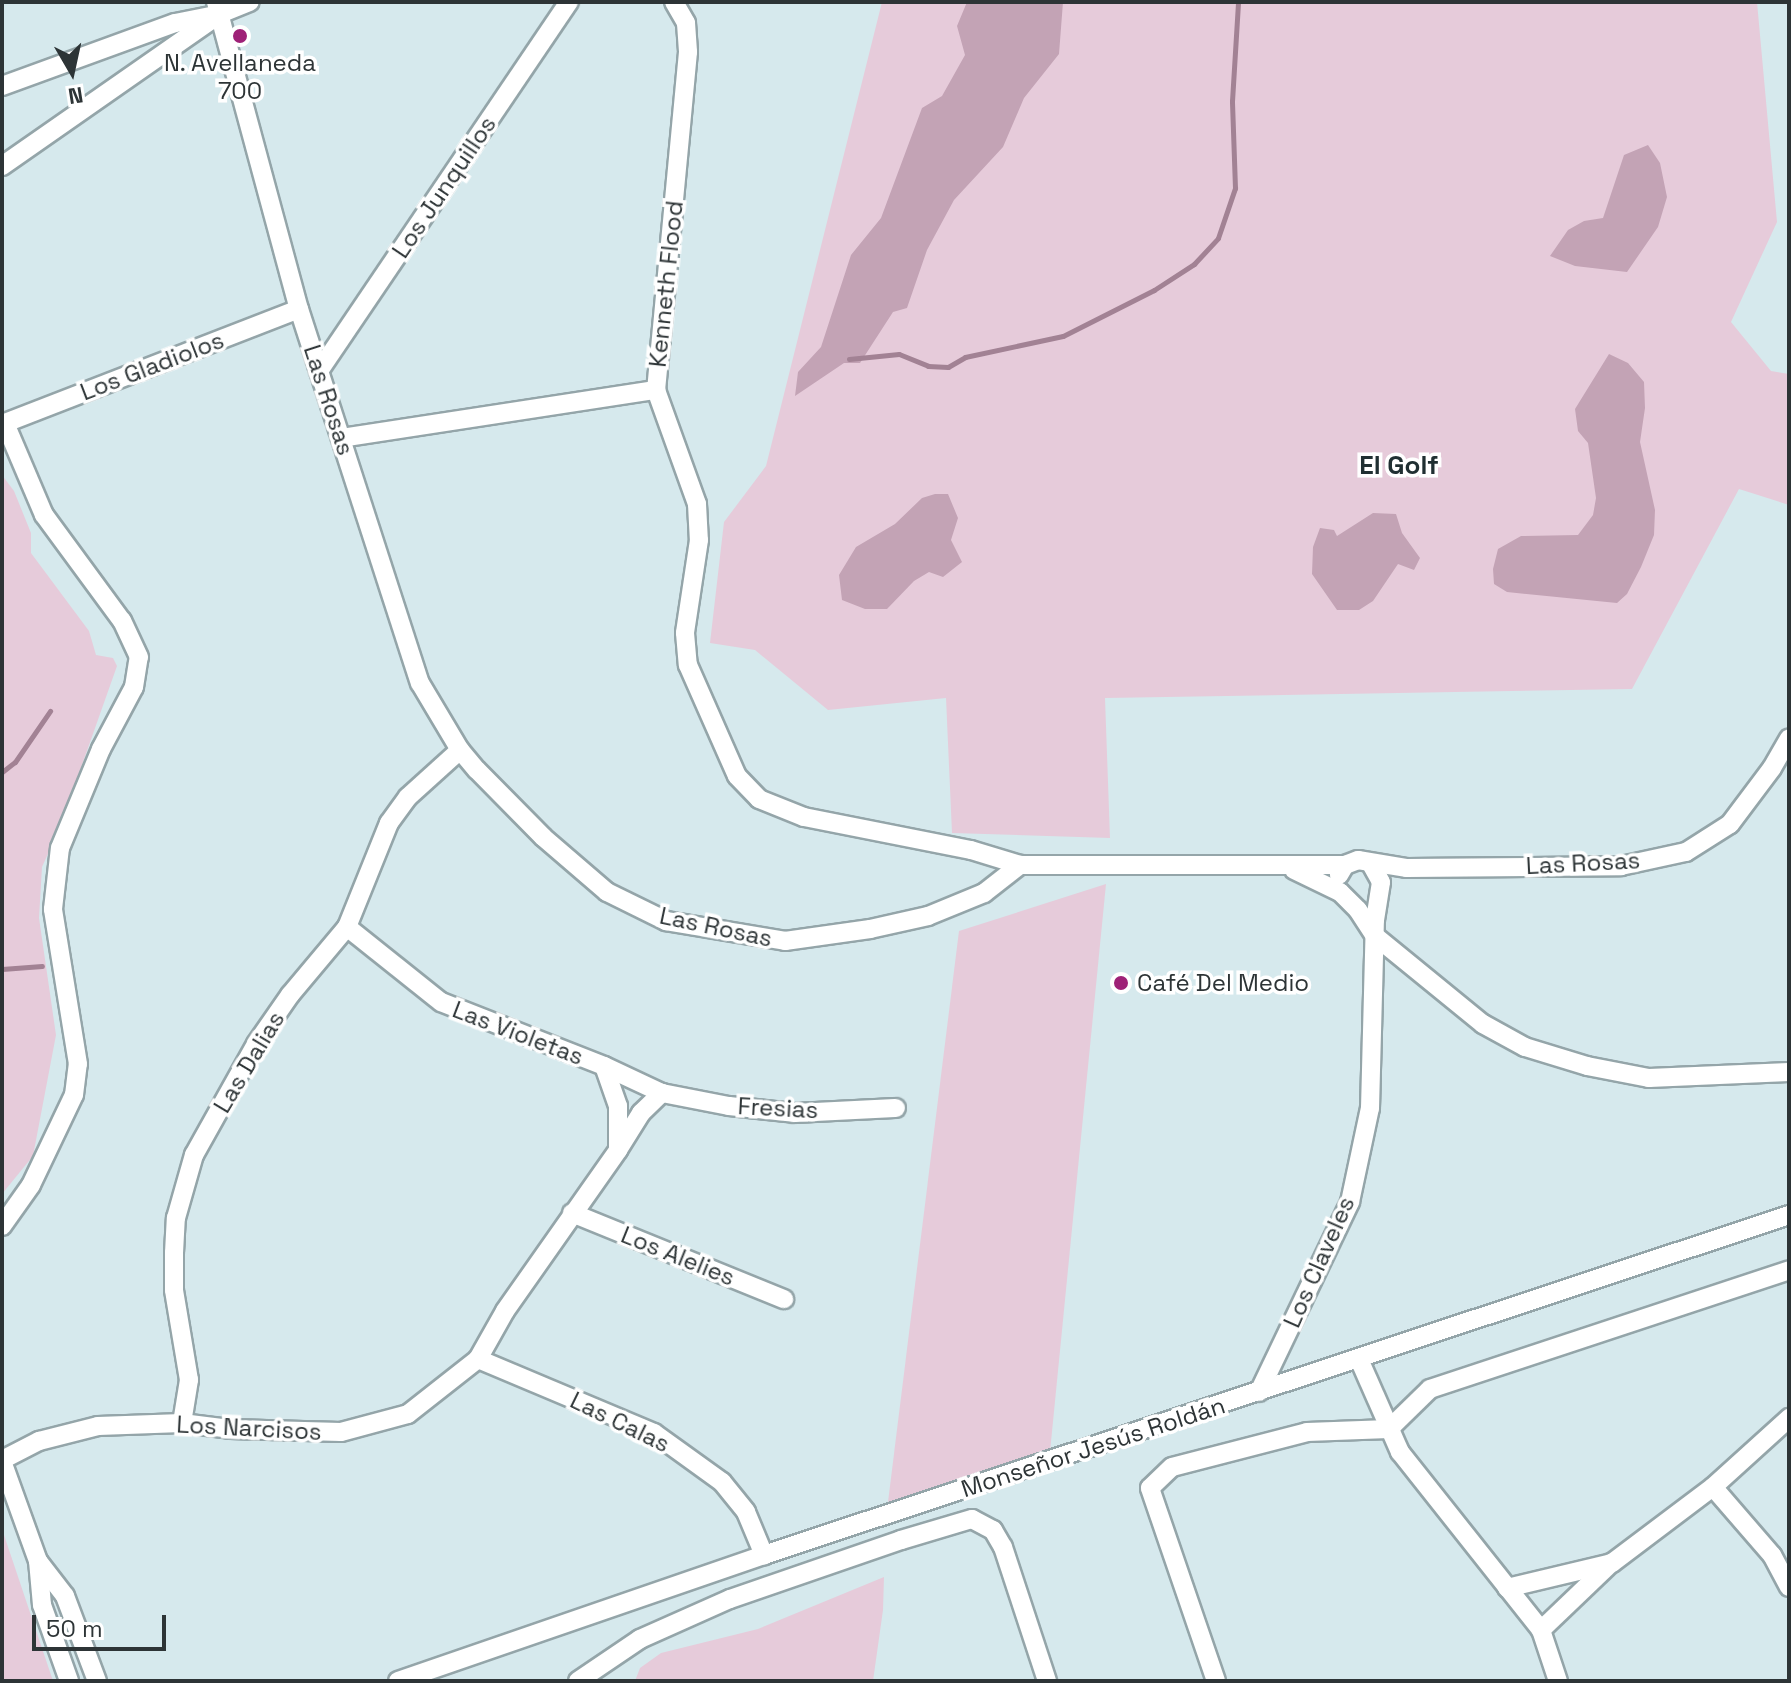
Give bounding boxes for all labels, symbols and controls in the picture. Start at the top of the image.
marker: N. Avellaneda 700 [231,27,249,45]
north arrow [32,32,112,112]
place label: N. Avellaneda 700 [163,49,317,105]
text: N [66,81,85,111]
street label: Los Junquillos [386,111,502,263]
street label: Kenneth Flood [643,199,689,369]
street label: Los Gladiolos [76,325,228,407]
street label: Las Rosas [298,341,360,459]
district label: El Golf [1359,450,1439,482]
street label: Las Rosas [1525,846,1641,880]
street label: Las Rosas [657,901,775,953]
place label: Café Del Medio [1137,969,1309,997]
marker: Café Del Medio [1112,974,1130,992]
street label: Las Violetas [448,995,588,1071]
street label: Las Dalias [207,1006,291,1118]
street label: Fresias [737,1092,819,1124]
street label: Los Claveles [1277,1192,1361,1332]
street label: Los Alelies [617,1220,739,1292]
street label: Las Calas [566,1386,674,1458]
street label: Monseñor Jesús Roldán [957,1391,1229,1503]
street label: Los Narcisos [176,1410,322,1446]
scale bar [36,1599,170,1649]
text: 50 m [46,1613,103,1644]

